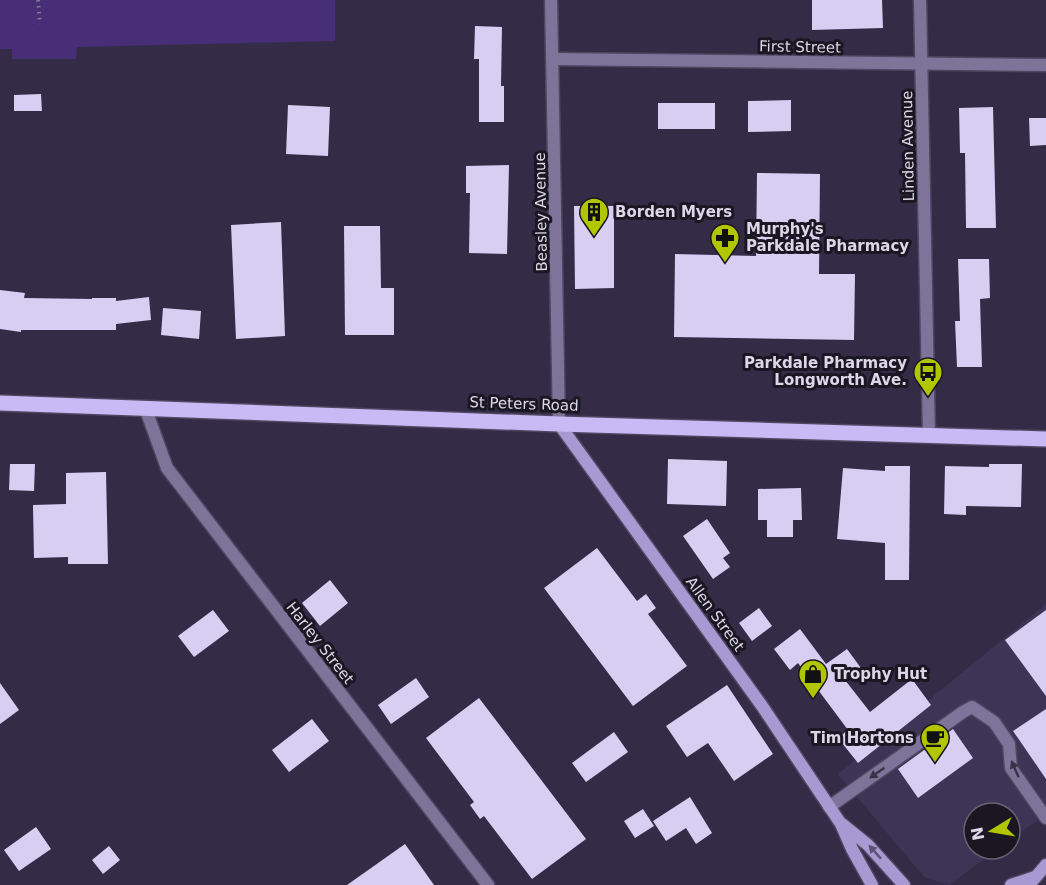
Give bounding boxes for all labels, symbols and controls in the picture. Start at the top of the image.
street label: First Street [759,37,841,57]
street label: Linden Avenue [898,90,918,202]
street label: Beasley Avenue [531,152,551,272]
building icon: Borden Myers [578,196,610,238]
place label: Borden Myers [615,203,732,221]
place label: Murphy's Parkdale Pharmacy [746,220,909,255]
pharmacy icon: Murphy's Parkdale Pharmacy [709,222,741,264]
place label: Parkdale Pharmacy Longworth Ave. [744,354,907,389]
bus stop icon: Parkdale Pharmacy Longworth Ave. [912,356,944,398]
street label: St Peters Road [469,393,579,415]
street label: Allen Street [682,573,748,655]
street label: Harley Street [282,598,358,688]
shop icon: Trophy Hut [797,658,829,700]
place label: Trophy Hut [834,665,927,683]
cafe icon: Tim Hortons [919,722,951,764]
place label: Tim Hortons [810,729,914,747]
one-way arrow [1010,760,1020,778]
one-way arrow [870,767,886,779]
north arrow [962,801,1022,861]
text: N [967,825,988,842]
one-way arrow [868,846,882,860]

